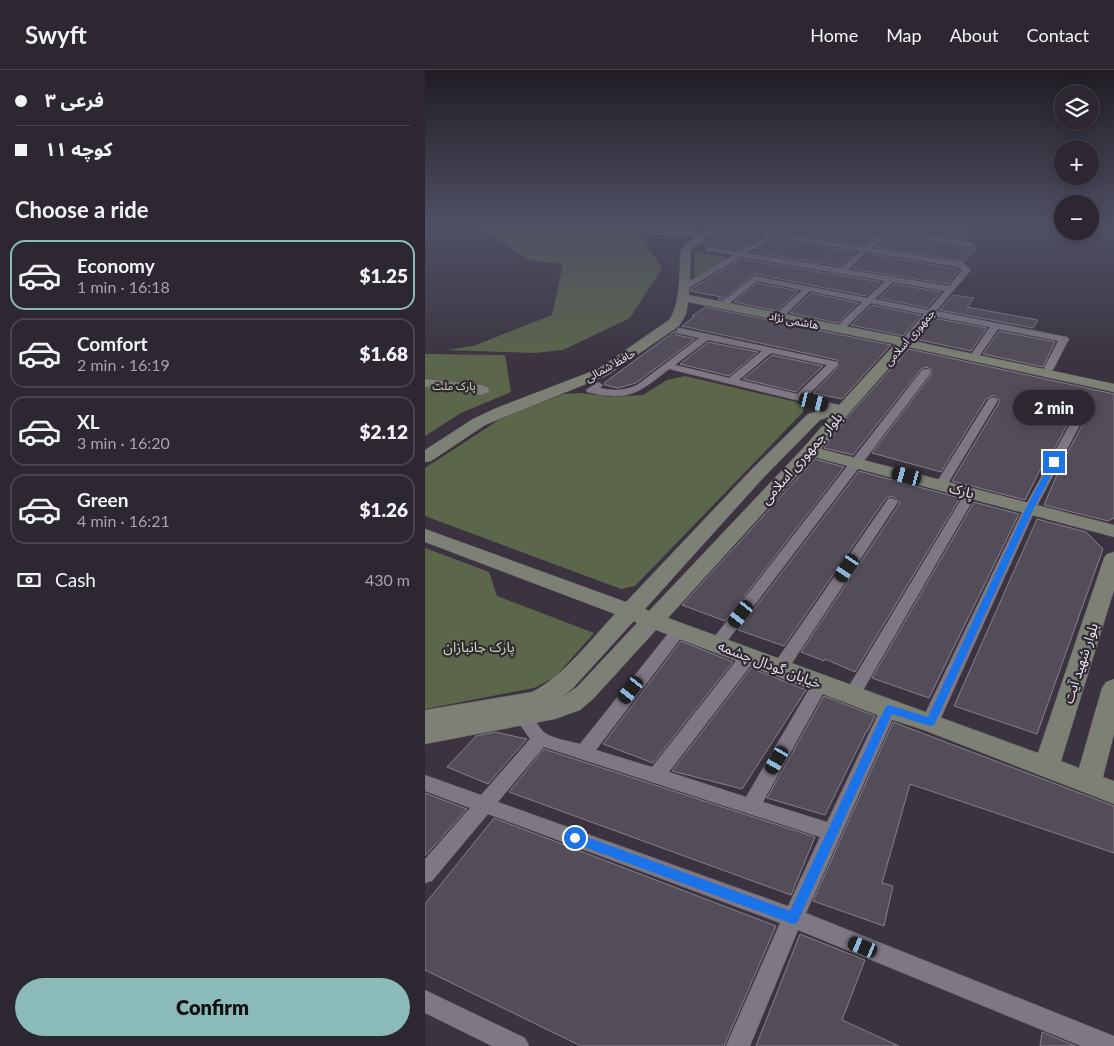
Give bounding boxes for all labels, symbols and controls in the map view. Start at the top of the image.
text: Swyft [25,20,87,49]
text: Home [810,24,858,46]
text: Map [886,24,922,46]
text: About [950,24,999,46]
text: Contact [1027,24,1089,46]
map controls [1054,85,1099,240]
button: layers [1054,85,1099,130]
text: فرعی ۳ [45,88,104,111]
text: کوچه ۱۱ [45,137,112,160]
button: + [1054,140,1099,185]
button: − [1054,195,1099,240]
text: Choose a ride [15,196,149,223]
icon: car [17,253,62,298]
text: Economy [77,254,155,277]
text: $1.25 [359,264,408,287]
text: 1 min · 16:18 [77,277,170,296]
street label: جمهوری اسلامی [881,306,938,369]
street label: هاشمی نژاد [768,309,820,332]
icon: car [17,331,62,376]
text: Comfort [77,332,148,355]
text: $1.68 [359,342,408,365]
street label: حافظ شمالی [582,346,638,385]
text: 2 min · 16:19 [77,355,170,374]
park label: پارک ملت [432,379,476,394]
callout: 2 min [1013,390,1095,424]
car [797,391,830,413]
text: 2 min [1034,398,1074,417]
street label: بلوار جمهوری اسلامی [756,408,846,508]
icon: car [17,409,62,454]
text: XL [77,410,100,433]
text: $2.12 [359,420,408,443]
text: 3 min · 16:20 [77,433,170,452]
route end [1043,451,1065,473]
car [890,465,923,487]
street label: پارک [947,479,976,504]
icon: car [17,487,62,532]
text: Green [77,488,128,511]
text: $1.26 [359,498,408,521]
text: 4 min · 16:21 [77,511,170,530]
car [832,551,861,585]
icon: cash [15,566,43,594]
text: Cash [55,568,96,591]
text: 430 m [365,570,410,589]
car [725,598,756,630]
street label: بلوار شهید آیت [1059,620,1102,706]
street label: خیابان گودال چشمه [715,636,824,693]
park label: پارک جانبازان [443,638,515,657]
car [615,674,646,706]
car [763,743,790,777]
route start [564,827,586,849]
car [846,934,879,960]
button: Confirm [15,978,410,1036]

